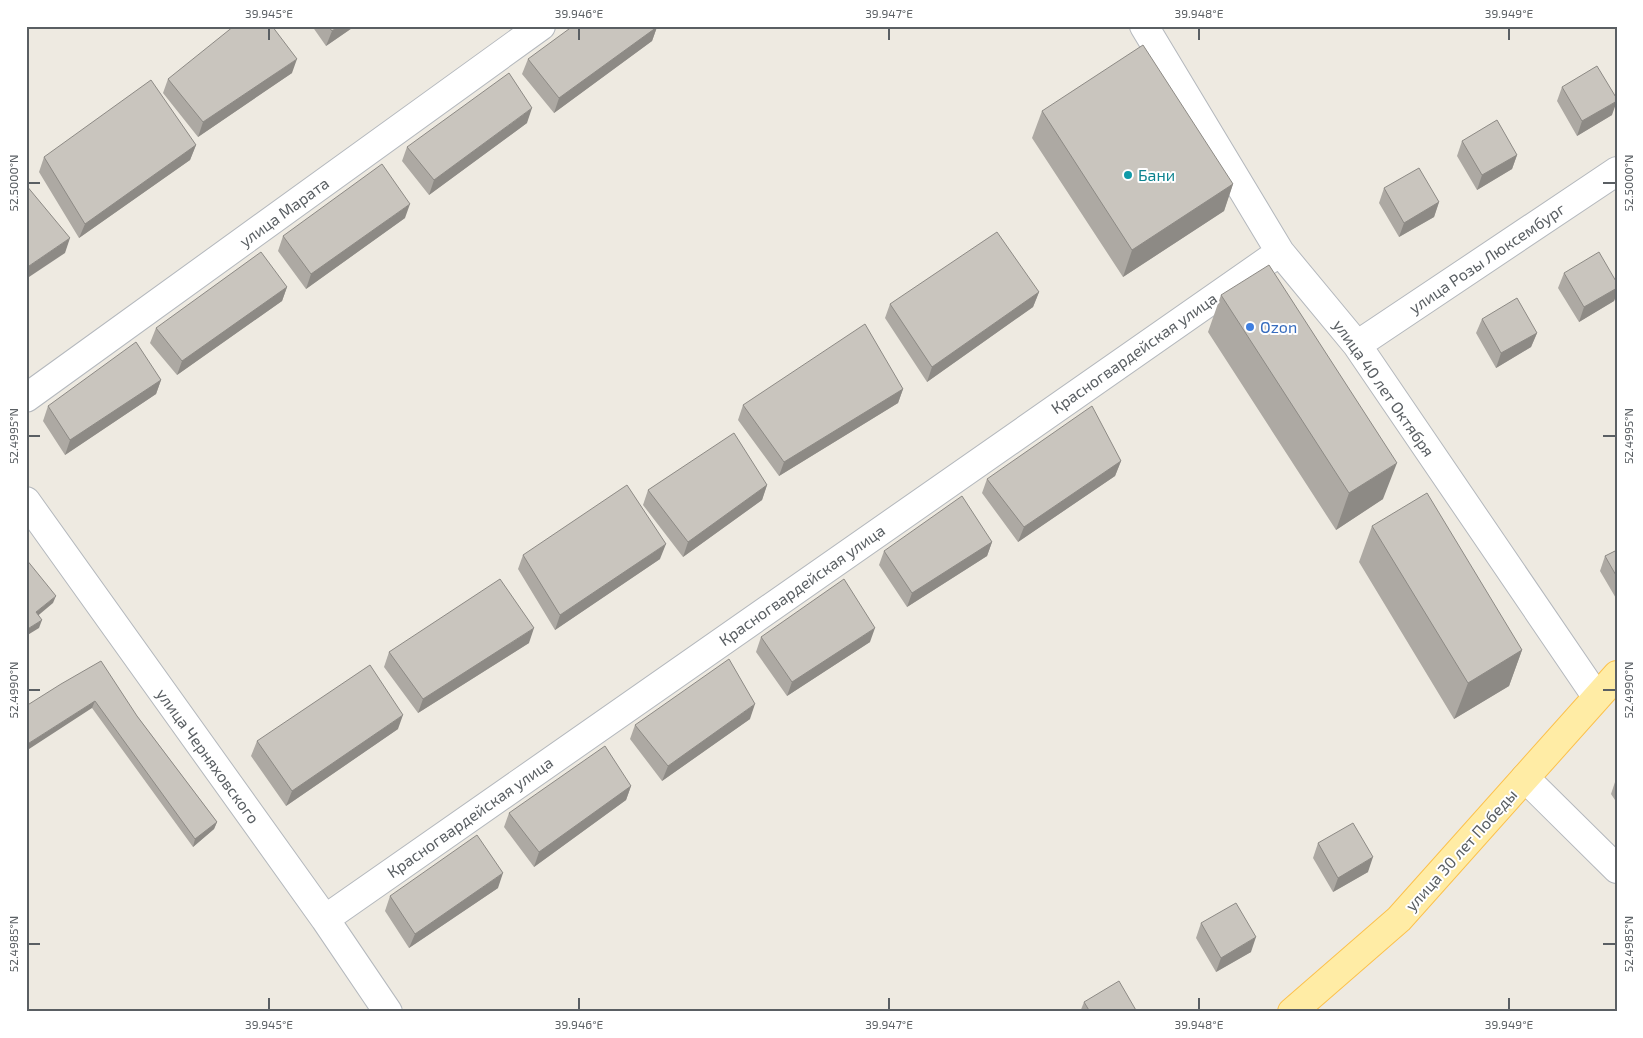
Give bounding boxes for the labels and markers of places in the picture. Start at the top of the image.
place label: Бани [1138,165,1175,184]
marker: Бани [1122,169,1134,181]
place label: Ozon [1260,317,1297,336]
marker: Ozon [1244,321,1256,333]

